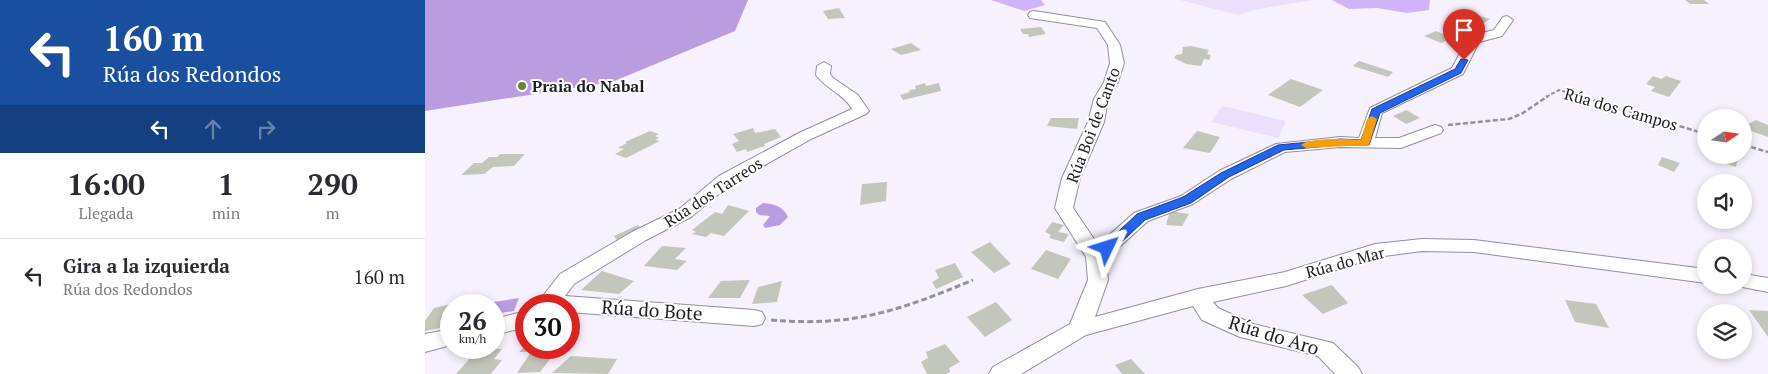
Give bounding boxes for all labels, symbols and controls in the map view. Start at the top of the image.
pin [1443,9,1485,60]
text: 160 m [103,15,204,61]
icon: arrive [1450,16,1478,44]
icon: left [20,20,85,85]
text: Rúa dos Redondos [103,59,281,88]
street label: Rúa Boi de Canto [1061,64,1125,186]
place label: Praia do Nabal [532,75,645,97]
marker: Praia do Nabal [516,80,528,92]
street label: Rúa dos Campos [1562,82,1680,136]
north arrow [1697,109,1753,164]
map controls [1697,109,1752,359]
icon: left [146,115,174,143]
icon: ahead [199,115,227,143]
icon: right [252,115,280,143]
street label: Rúa dos Tarreos [659,152,767,232]
text: 16:00 [67,164,145,204]
text: 1 [218,164,235,204]
text: 290 [307,164,358,204]
button: sound [1697,174,1752,229]
text: Llegada [78,202,134,224]
text: min [212,202,240,224]
text: m [326,202,339,224]
position arrow [1080,221,1132,273]
button: search [1697,239,1752,294]
street label: Rúa do Mar [1303,241,1388,283]
text: Gira a la izquierda [63,253,230,278]
icon: left [20,262,48,290]
text: 160 m [354,264,405,289]
text: Rúa dos Redondos [63,278,193,300]
street label: Rúa do Bote [601,293,704,326]
speed limit sign: 30 [515,294,580,359]
text: 26 [458,304,487,337]
button: layers [1697,304,1752,359]
street label: Rúa do Aro [1226,309,1322,360]
text: km/h [459,331,486,346]

